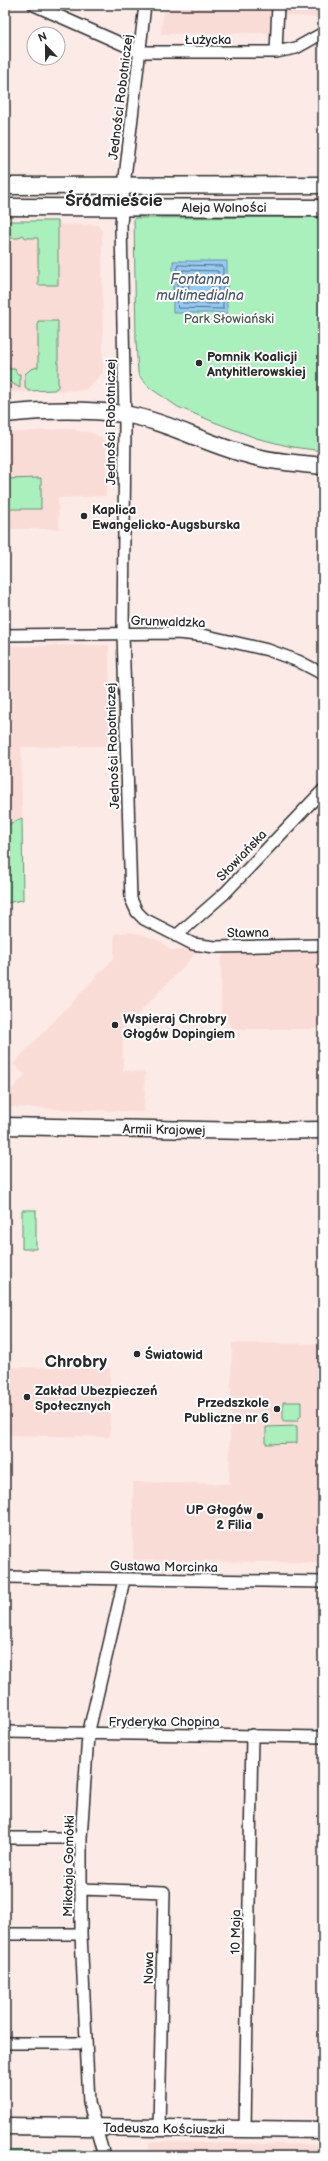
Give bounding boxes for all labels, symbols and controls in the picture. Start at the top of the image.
north arrow [26,26,66,66]
text: N [36,30,49,45]
street label: Łużycka [185,32,231,48]
street label: Jedności Robotniczej [105,33,137,161]
district label: Śródmieście [65,189,163,211]
street label: Aleja Wolności [181,200,267,216]
water label: Fontanna multimedialna [156,271,244,304]
park label: Park Słowiański [184,311,274,327]
place label: Pomnik Koalicji Antyhitlerowskiej [206,349,306,380]
marker: Pomnik Koalicji Antyhitlerowskiej [194,358,204,368]
street label: Jedności Robotniczej [103,359,119,485]
place label: Kaplica Ewangelicko-Augsburska [92,502,240,533]
marker: Kaplica Ewangelicko-Augsburska [79,511,89,521]
street label: Grunwaldzka [130,613,206,631]
street label: Jedności Robotniczej [103,683,123,809]
street label: Słowiańska [213,827,270,885]
street label: Stawna [227,925,269,941]
place label: Wspieraj Chrobry Głogów Dopingiem [123,1011,235,1042]
marker: Wspieraj Chrobry Głogów Dopingiem [110,1020,120,1030]
street label: Armii Krajowej [122,1121,206,1139]
place label: Światowid [145,1346,203,1363]
marker: Światowid [132,1349,142,1359]
district label: Chrobry [45,1352,107,1372]
place label: Zakład Ubezpieczeń Społecznych [35,1383,158,1414]
marker: Zakład Ubezpieczeń Społecznych [22,1392,32,1402]
place label: Przedszkole Publiczne nr 6 [184,1395,270,1426]
marker: Przedszkole Publiczne nr 6 [272,1404,282,1414]
place label: UP Głogów 2 Filia [186,1502,252,1533]
marker: UP Głogów 2 Filia [255,1511,265,1521]
street label: Gustawa Morcinka [110,1558,218,1576]
street label: Fryderyka Chopina [108,1714,220,1730]
street label: Mikołaja Gomółki [60,1815,78,1917]
street label: 10 Maja [228,1909,244,1955]
street label: Nowa [141,1951,157,1985]
street label: Tadeusza Kościuszki [103,2120,225,2138]

